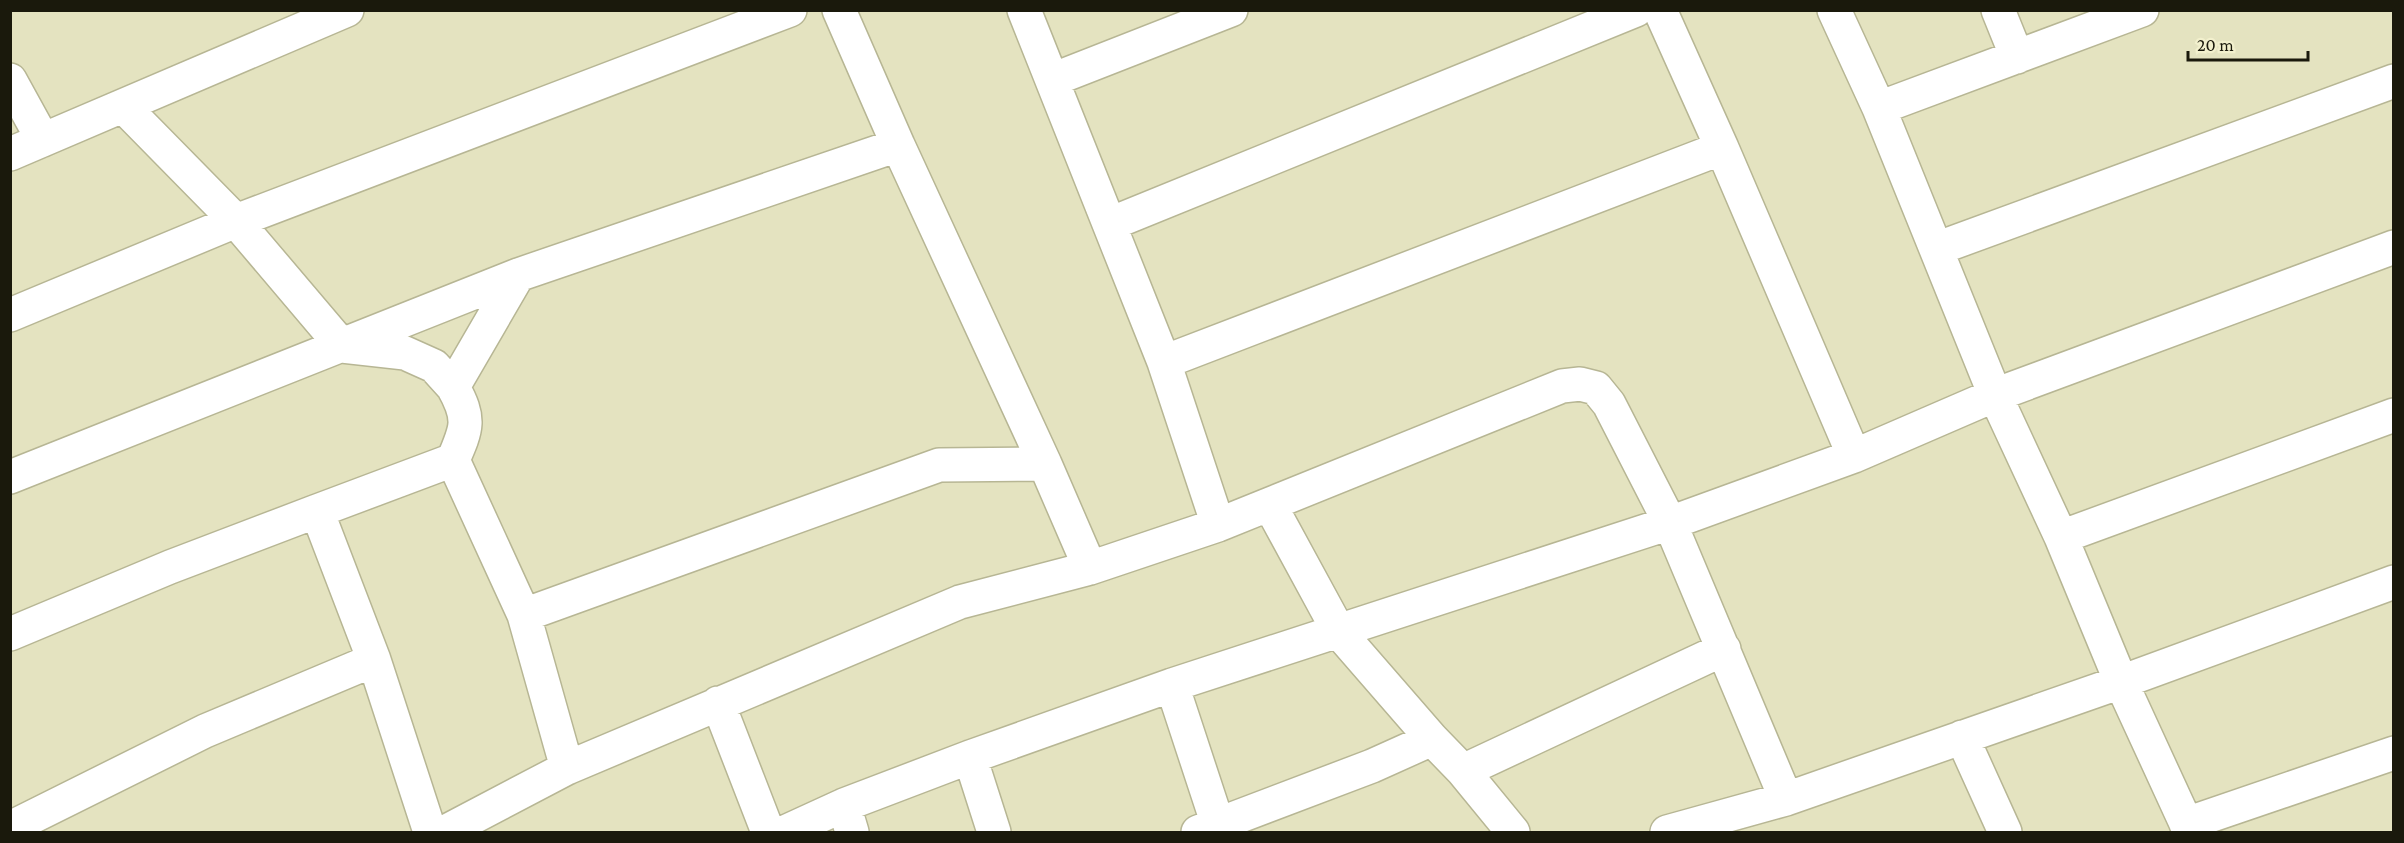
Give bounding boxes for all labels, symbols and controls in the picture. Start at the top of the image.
scale bar [2188,24,2308,62]
text: 20 m [2197,35,2234,55]

